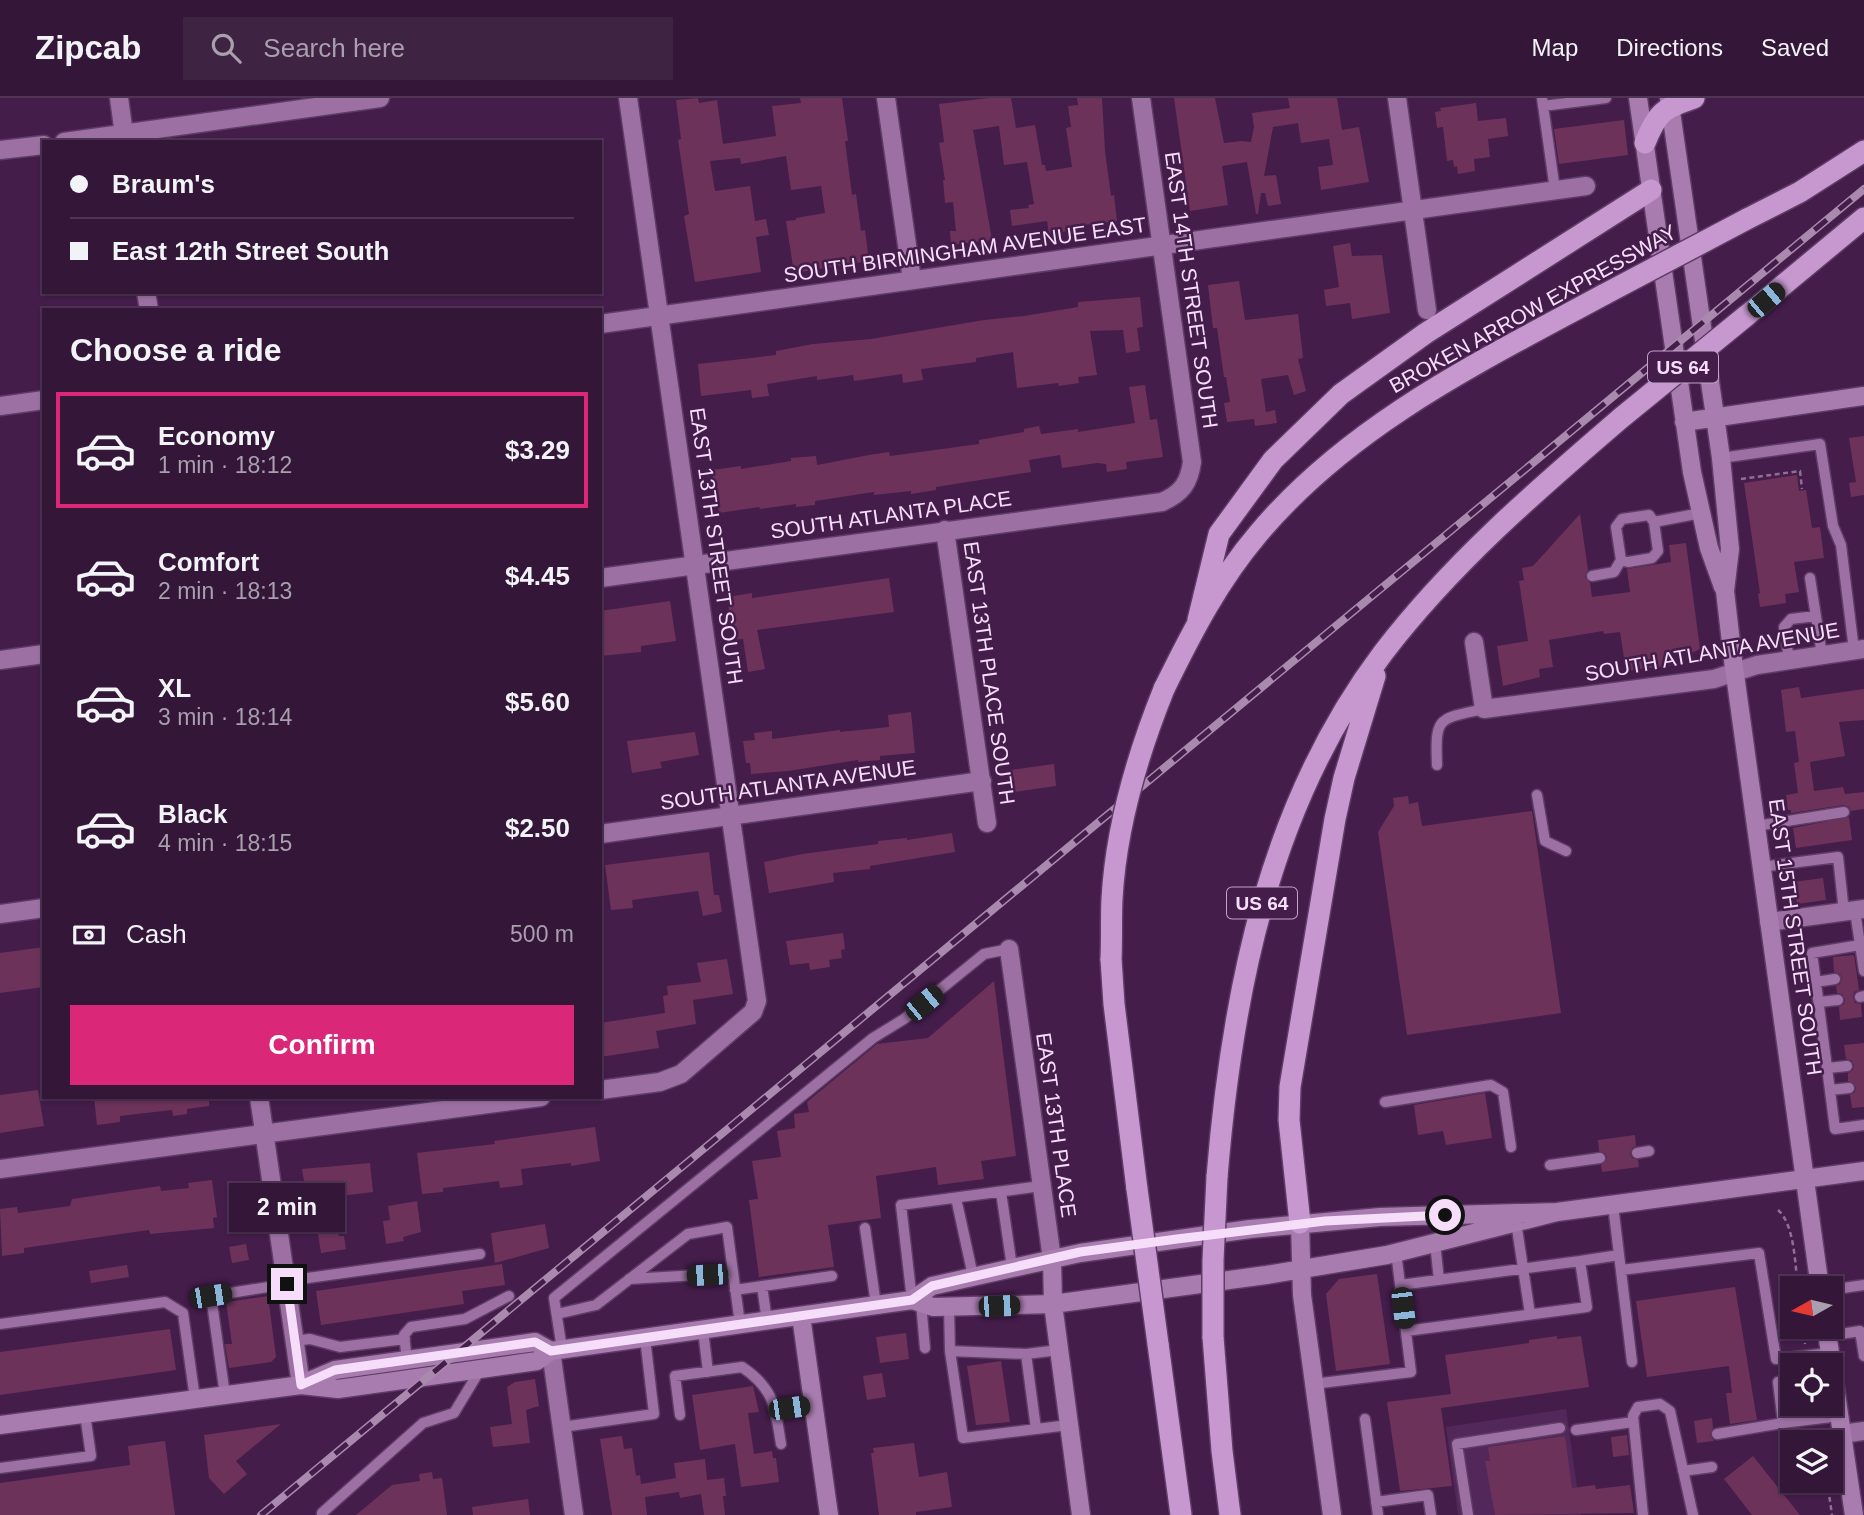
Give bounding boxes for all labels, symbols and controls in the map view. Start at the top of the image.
search box [183,17,673,80]
text: Zipcab [35,29,141,66]
icon: search [207,29,245,67]
text: Search here [263,33,405,63]
text: Map [1532,34,1578,61]
text: Directions [1616,34,1723,61]
text: Saved [1761,34,1829,61]
street label: EAST 14TH STREET SOUTH [1161,150,1222,430]
text: Braum's [112,169,215,199]
street label: SOUTH BIRMINGHAM AVENUE EAST [782,213,1148,286]
street label: BROKEN ARROW EXPRESSWAY [1385,220,1680,397]
text: East 12th Street South [112,236,389,266]
car [1744,278,1789,322]
text: Choose a ride [70,332,282,368]
road number: US 64 [1648,352,1718,382]
street label: EAST 13TH STREET SOUTH [686,406,747,686]
icon: car [74,419,137,482]
text: Economy [158,421,275,451]
text: $3.29 [505,435,570,465]
text: 1 min · 18:12 [158,452,292,478]
street label: SOUTH ATLANTA PLACE [769,486,1013,543]
street label: EAST 13TH PLACE SOUTH [960,540,1019,806]
icon: car [74,545,137,608]
text: Comfort [158,547,259,577]
text: $4.45 [505,561,570,591]
text: 2 min · 18:13 [158,578,292,604]
street label: SOUTH ATLANTA AVENUE [1583,618,1841,685]
icon: car [74,671,137,734]
text: XL [158,673,191,703]
text: $5.60 [505,687,570,717]
text: 3 min · 18:14 [158,704,292,730]
street label: SOUTH ATLANTA AVENUE [659,755,917,814]
icon: car [74,797,137,860]
street label: EAST 15TH STREET SOUTH [1765,797,1826,1077]
text: Black [158,799,227,829]
text: $2.50 [505,813,570,843]
text: 4 min · 18:15 [158,830,292,856]
road number: US 64 [1227,888,1297,918]
icon: cash [70,916,108,954]
text: Cash [126,919,187,949]
text: 500 m [510,921,574,947]
car [902,982,947,1024]
button: Confirm [70,1005,574,1085]
street label: EAST 13TH PLACE [1032,1031,1081,1219]
callout: 2 min [229,1182,345,1232]
text: 2 min [257,1194,317,1220]
route start [1429,1199,1461,1231]
car [686,1263,729,1287]
route end [271,1268,303,1300]
north arrow [1780,1276,1843,1339]
map controls [1780,1276,1843,1493]
car [189,1282,234,1310]
car [1391,1286,1416,1330]
car [978,1295,1021,1317]
button: locate [1780,1353,1843,1416]
car [767,1395,812,1421]
button: layers [1780,1430,1843,1493]

